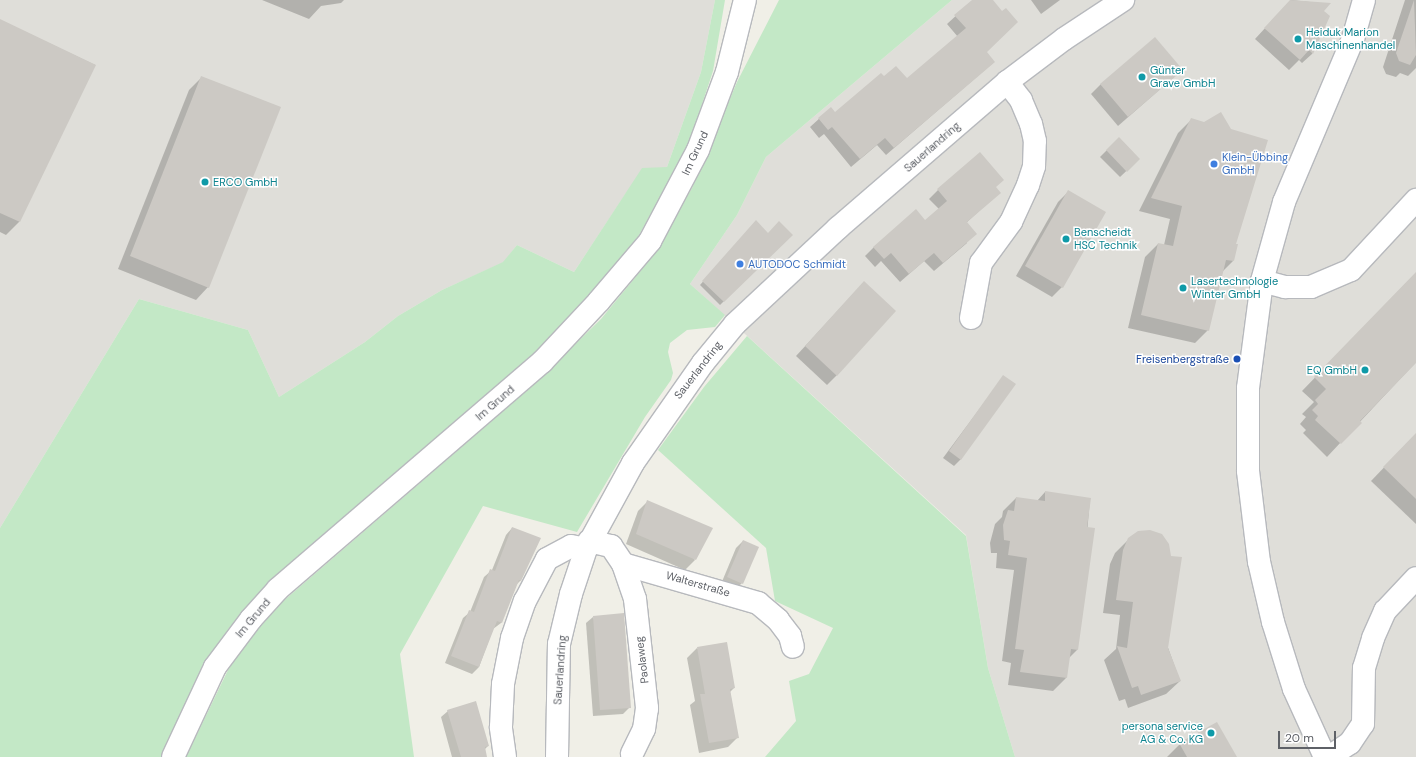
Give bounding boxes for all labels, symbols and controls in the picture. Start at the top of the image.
place label: Heiduk Marion Maschinenhandel [1306,26,1395,52]
marker: Heiduk Marion Maschinenhandel [1293,34,1303,44]
place label: Günter Grave GmbH [1150,64,1215,90]
marker: Günter Grave GmbH [1137,72,1147,82]
street label: Sauerlandring [901,119,963,175]
street label: Im Grund [679,129,711,177]
place label: Klein-Übbing GmbH [1222,151,1288,177]
marker: Klein-Übbing GmbH [1209,159,1219,169]
place label: ERCO GmbH [213,175,278,189]
marker: ERCO GmbH [200,177,210,187]
place label: Benscheidt HSC Technik [1074,226,1137,252]
marker: Benscheidt HSC Technik [1061,234,1071,244]
place label: AUTODOC Schmidt [748,257,846,271]
marker: AUTODOC Schmidt [735,259,745,269]
place label: Lasertechnologie Winter GmbH [1191,275,1278,301]
marker: Lasertechnologie Winter GmbH [1178,283,1188,293]
street label: Sauerlandring [671,338,725,402]
place label: Freisenbergstraße [1136,352,1229,366]
marker: Freisenbergstraße [1232,354,1242,364]
place label: EQ GmbH [1307,363,1357,377]
marker: EQ GmbH [1360,365,1370,375]
street label: Im Grund [473,383,517,423]
street label: Walterstraße [664,569,732,599]
street label: Im Grund [233,596,273,640]
street label: Sauerlandring [551,635,569,705]
street label: Paolaweg [633,636,651,684]
place label: persona service AG & Co. KG [1122,720,1203,746]
scale bar [1280,723,1338,749]
marker: persona service AG & Co. KG [1206,728,1216,738]
text: 20 m [1285,730,1314,746]

